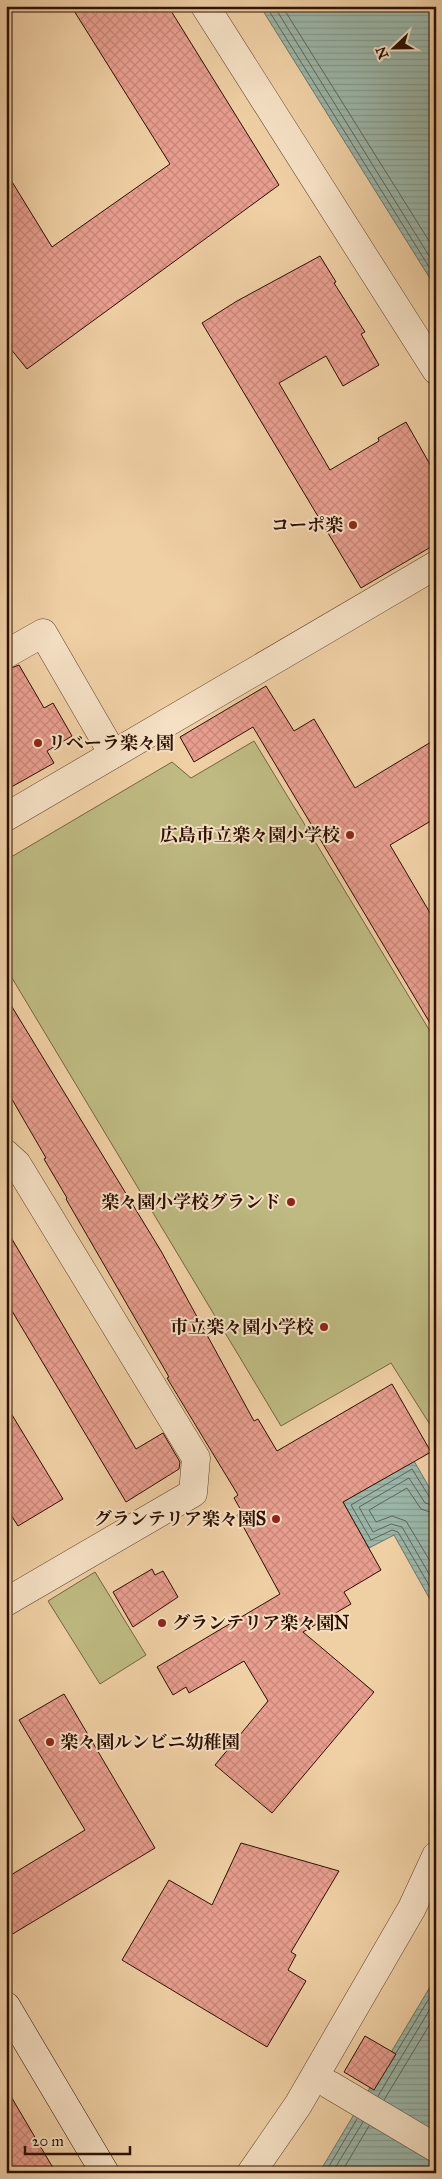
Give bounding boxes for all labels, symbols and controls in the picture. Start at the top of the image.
north arrow [370,22,420,72]
text: N [372,44,393,61]
place label: コーポ楽 [271,514,343,536]
marker: コーポ楽 [347,519,359,531]
place label: リベーラ楽々園 [48,732,174,754]
marker: リベーラ楽々園 [32,737,44,749]
place label: 広島市立楽々園小学校 [160,824,340,846]
marker: 広島市立楽々園小学校 [344,829,356,841]
place label: 楽々園小学校グランド [101,1191,281,1213]
marker: 楽々園小学校グランド [285,1196,297,1208]
place label: 市立楽々園小学校 [170,1316,314,1338]
marker: 市立楽々園小学校 [318,1321,330,1333]
place label: グランテリア楽々園S [94,1508,266,1530]
marker: グランテリア楽々園S [270,1513,282,1525]
place label: グランテリア楽々園N [172,1612,350,1634]
marker: グランテリア楽々園N [156,1617,168,1629]
place label: 楽々園ルンビニ幼稚園 [60,1731,240,1753]
marker: 楽々園ルンビニ幼稚園 [44,1736,56,1748]
scale bar [25,2124,130,2156]
text: 20 m [32,2132,64,2150]

